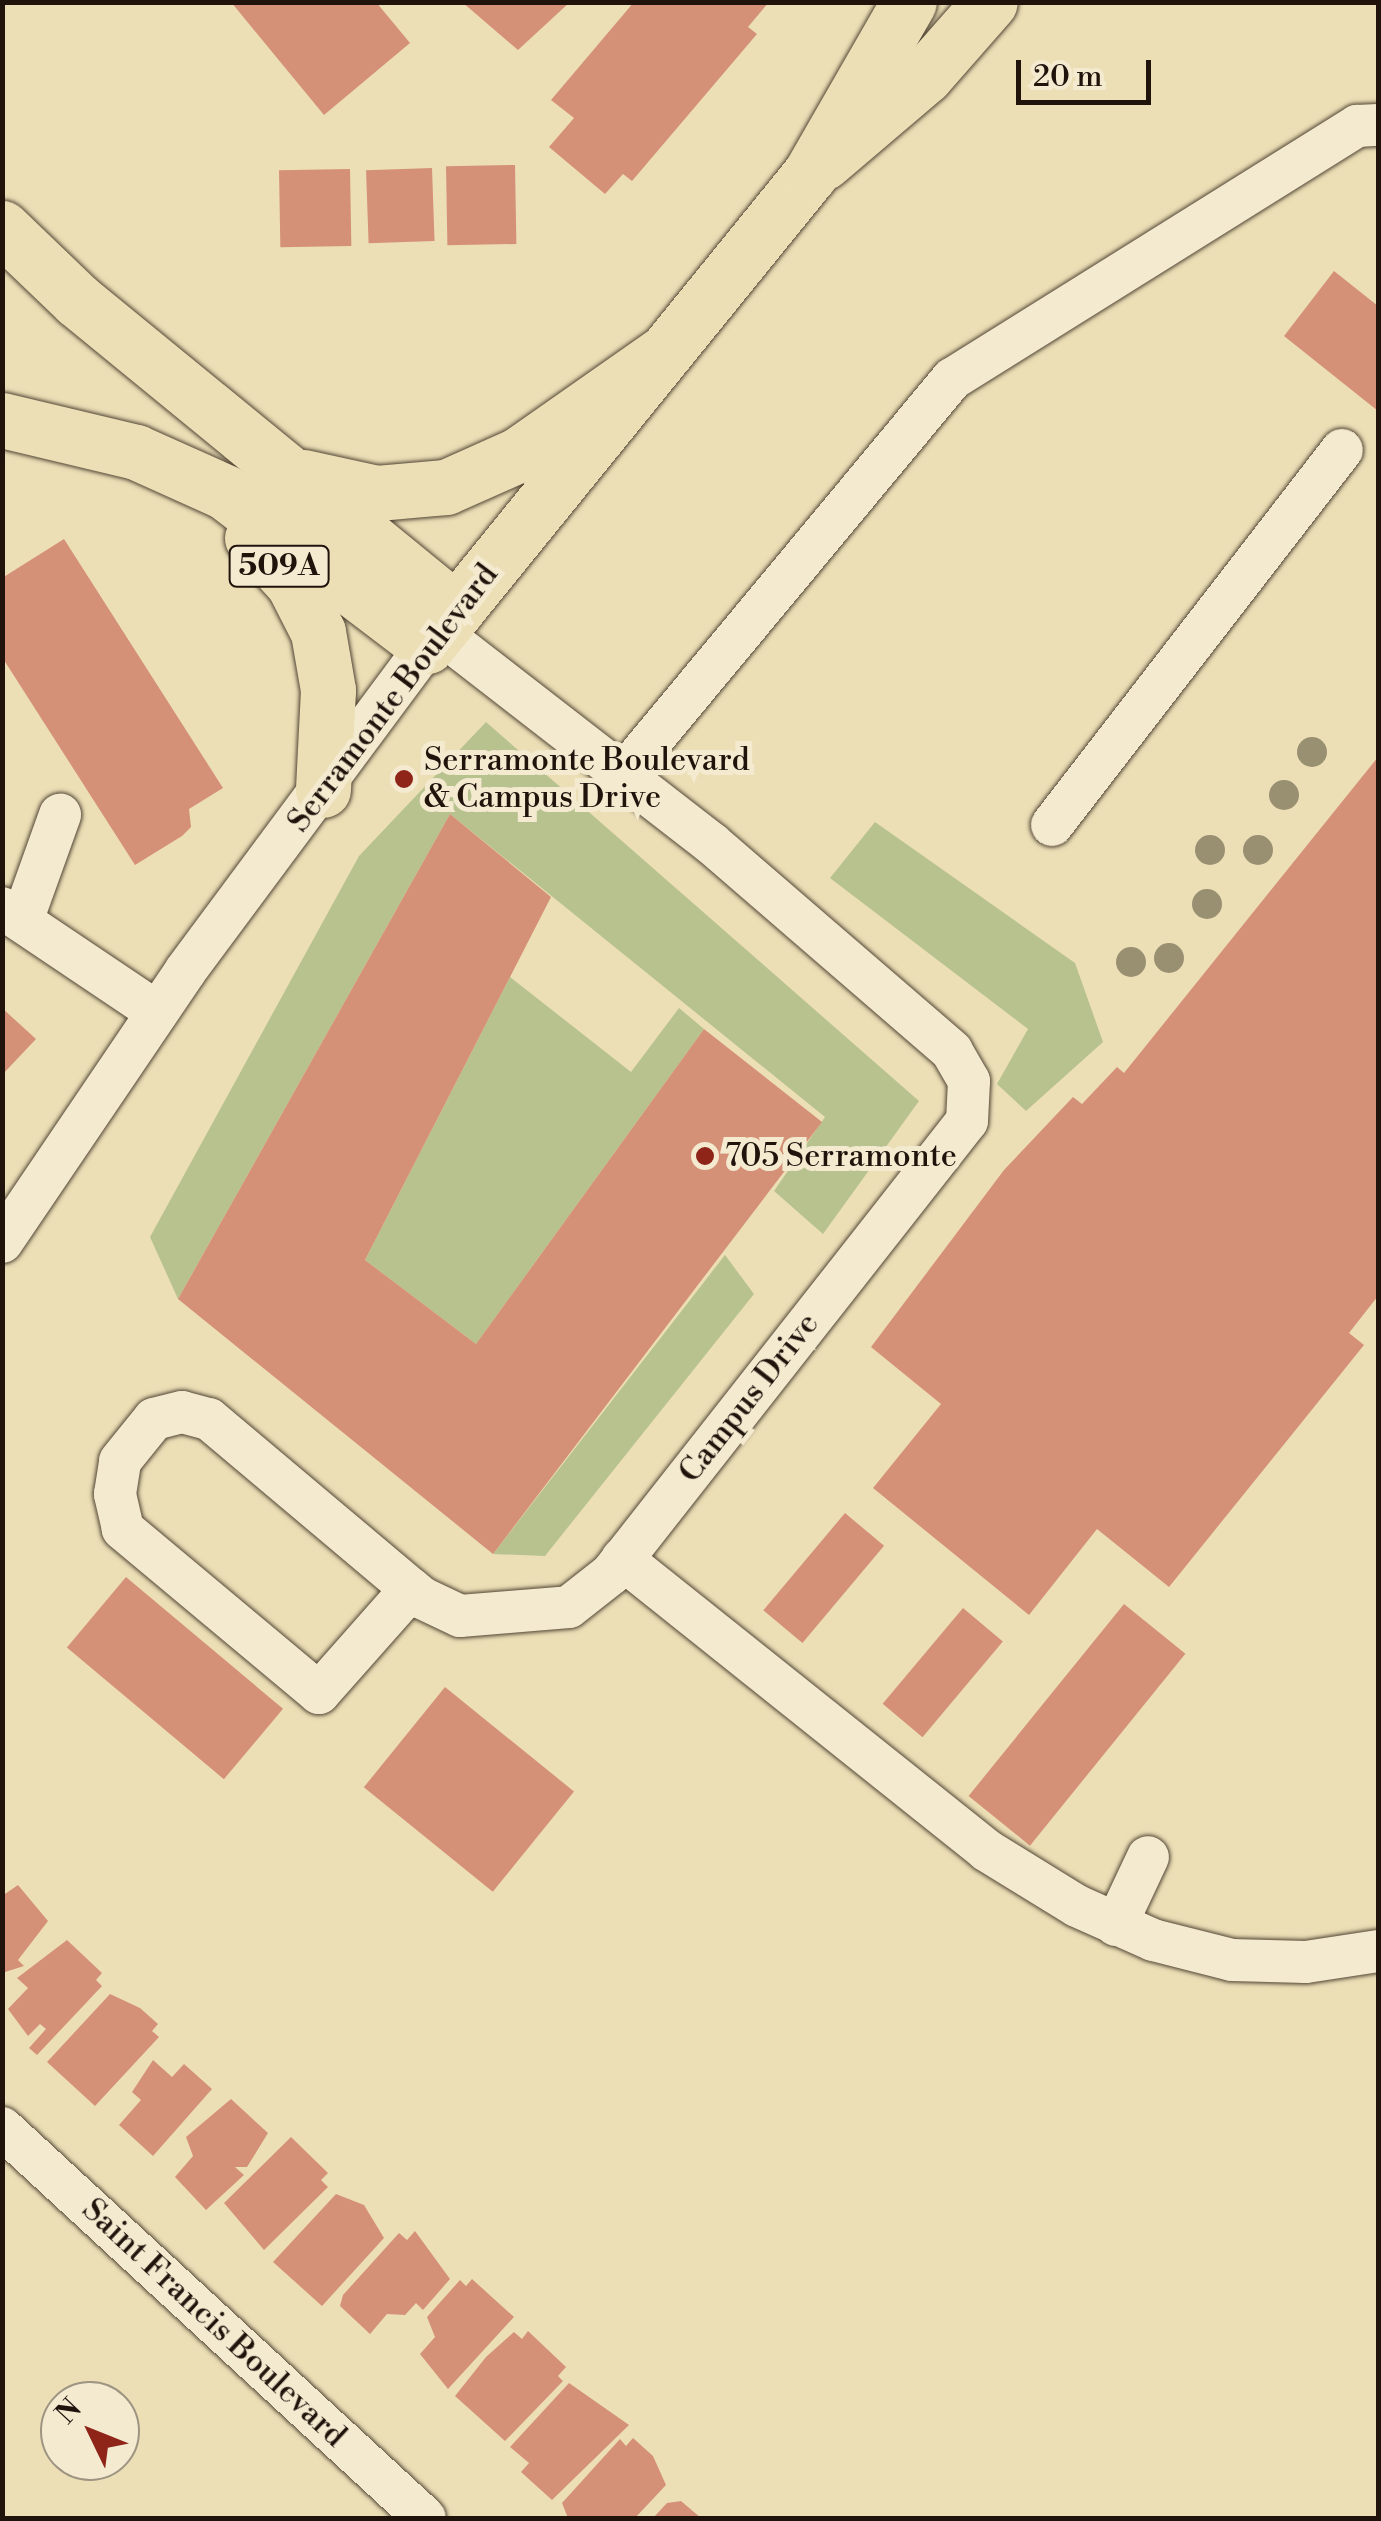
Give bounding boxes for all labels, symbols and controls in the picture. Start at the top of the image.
scale bar [1021,40,1156,102]
text: 20 m [1033,58,1102,96]
road number: 509A [226,541,332,591]
street label: Serramonte Boulevard [280,556,506,840]
place label: Serramonte Boulevard & Campus Drive [424,742,750,817]
marker: Serramonte Boulevard & Campus Drive [393,768,415,790]
place label: 705 Serramonte [725,1137,957,1175]
marker: 705 Serramonte [694,1145,716,1167]
street label: Campus Drive [671,1305,827,1491]
street label: Saint Francis Boulevard [74,2191,354,2455]
north arrow [40,2381,140,2481]
text: N [49,2392,90,2432]

